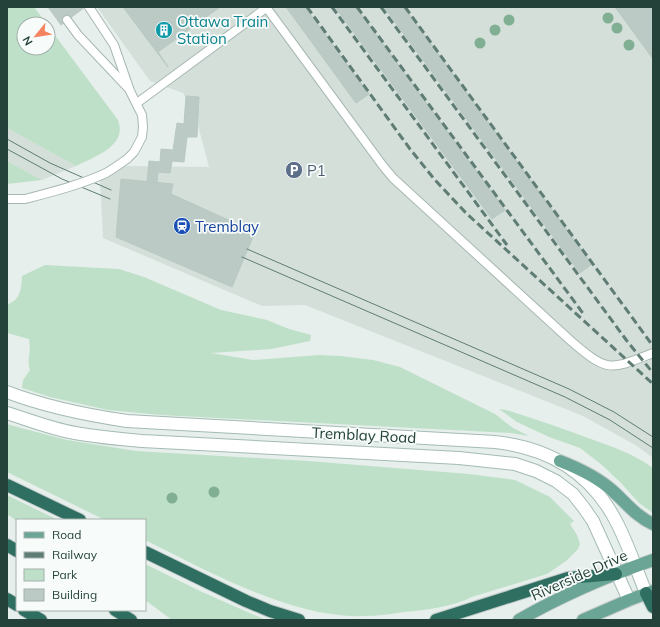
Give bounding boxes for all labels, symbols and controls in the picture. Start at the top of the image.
place label: Ottawa Train Station [177,12,268,48]
north arrow [16,16,56,56]
building icon: Ottawa Train Station [154,20,174,40]
text: N [19,34,35,48]
parking icon: P1 [284,160,304,180]
place label: P1 [307,161,326,180]
station icon: Tremblay [172,216,192,236]
place label: Tremblay [195,217,259,236]
street label: Tremblay Road [311,423,417,447]
legend [16,519,146,611]
text: Road [52,527,81,542]
street label: Riverside Drive [528,545,630,605]
text: Railway [52,547,98,562]
text: Park [52,567,78,582]
text: Building [52,587,97,602]

